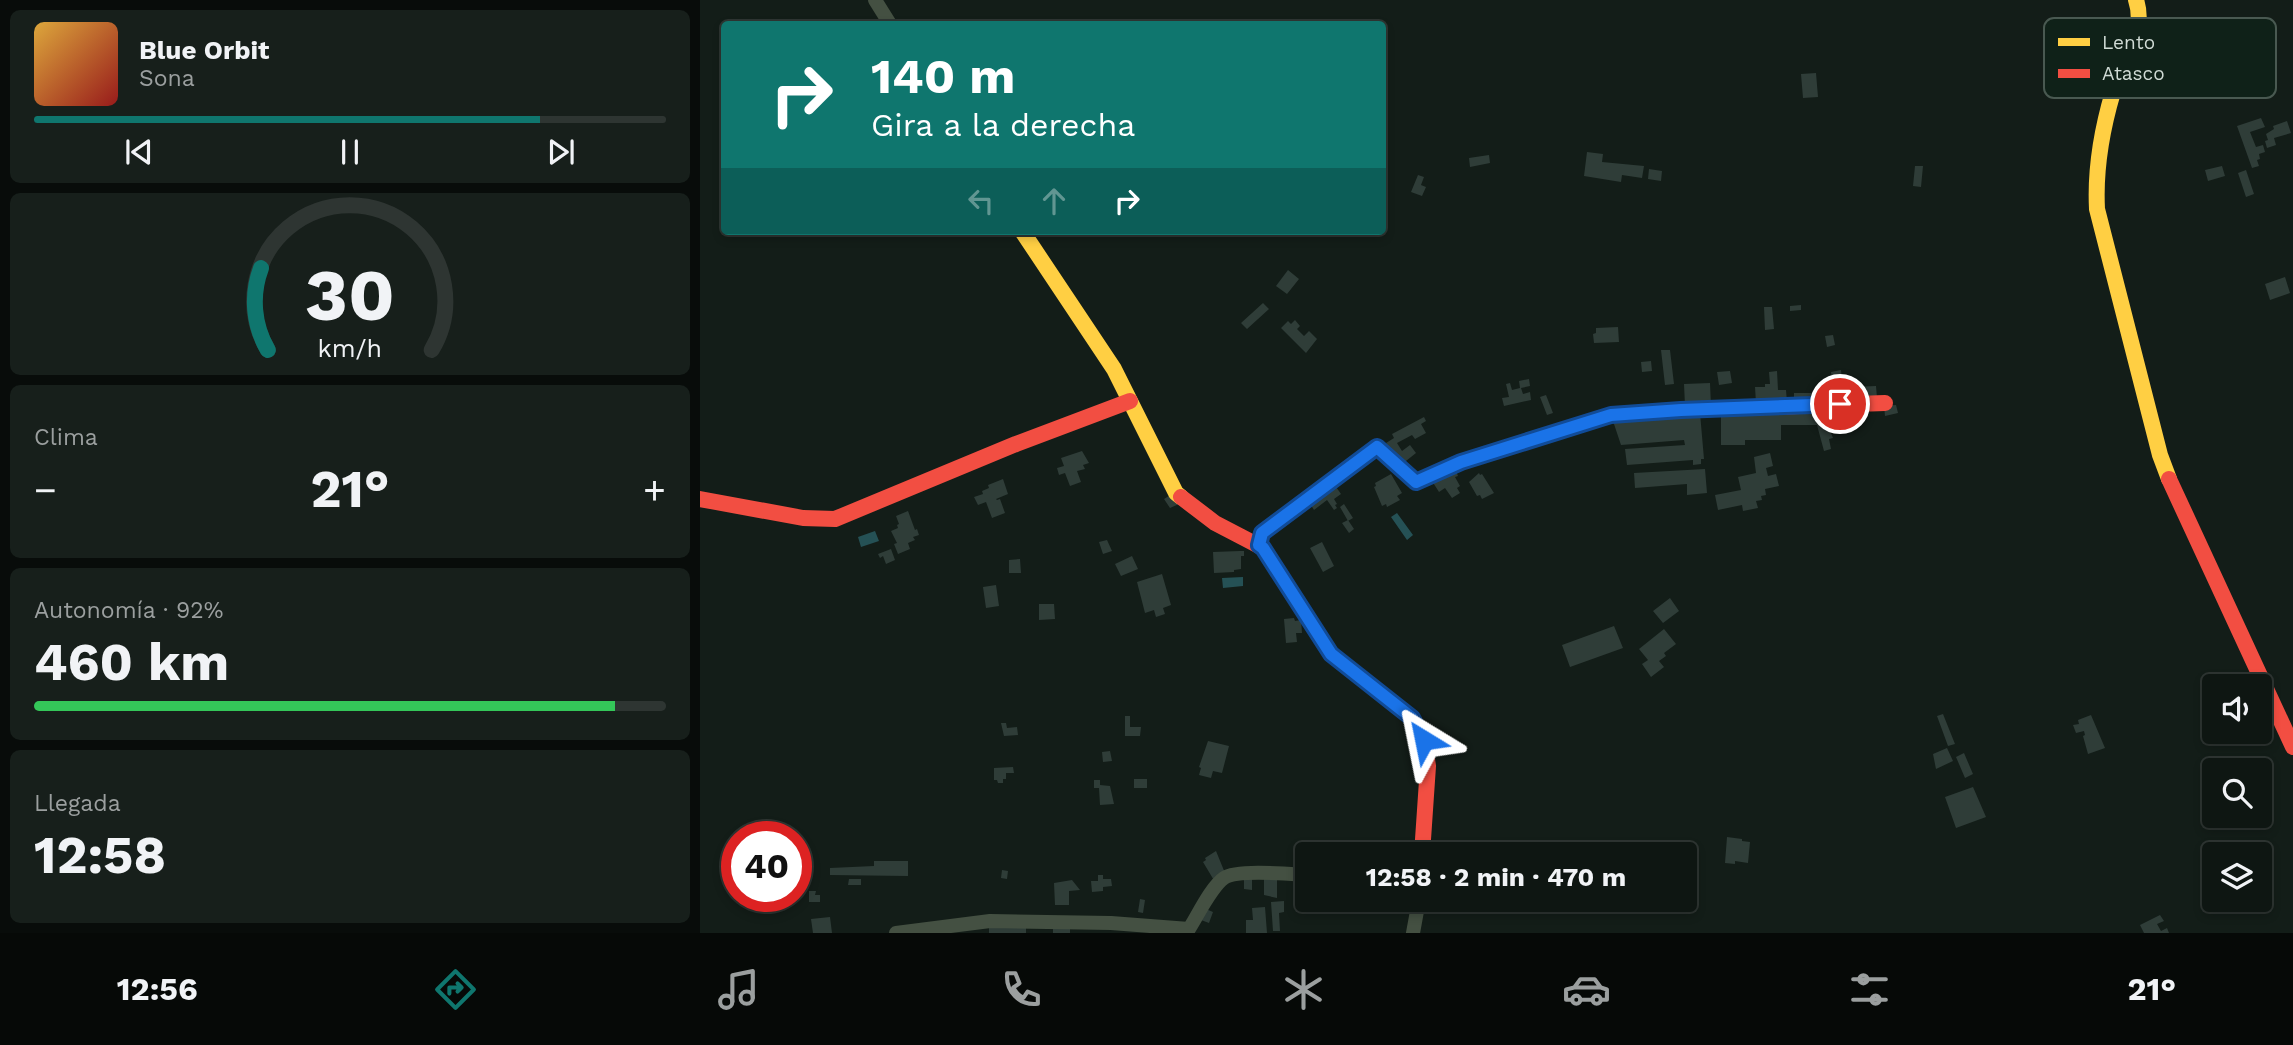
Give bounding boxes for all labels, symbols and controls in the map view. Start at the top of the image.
legend [2044,18,2276,98]
text: Lento [2102,31,2155,54]
text: Blue Orbit [139,35,269,65]
text: 140 m [871,47,1015,105]
icon: right [756,49,847,140]
text: Atasco [2102,62,2165,85]
text: Sona [139,65,195,92]
text: Gira a la derecha [871,106,1135,144]
icon: previous [120,133,158,171]
icon: pause [331,133,369,171]
icon: next [542,133,580,171]
icon: left [962,182,1000,220]
icon: ahead [1035,182,1073,220]
icon: right [1108,182,1146,220]
text: 30 [305,252,395,338]
text: km/h [318,334,382,363]
pin [1810,374,1870,434]
icon: arrive [1821,385,1859,423]
text: Clima [34,424,98,451]
text: 21° [310,459,390,520]
text: − [34,468,57,512]
text: + [643,468,666,512]
text: Autonomía · 92% [34,597,223,624]
text: 460 km [34,632,229,693]
map controls [2202,674,2272,912]
button: sound [2202,674,2272,744]
position arrow [1387,703,1461,777]
button: search [2202,758,2272,828]
text: Llegada [34,790,121,817]
speed limit sign: 40 [721,821,812,912]
text: 12:58 [34,825,166,886]
button: layers [2202,842,2272,912]
text: 12:58 · 2 min · 470 m [1366,862,1626,892]
icon: directions [431,965,480,1014]
icon: music [714,965,763,1014]
icon: phone [997,965,1046,1014]
icon: climate [1279,965,1328,1014]
icon: car [1562,965,1611,1014]
icon: filters [1845,965,1894,1014]
text: 12:56 [117,970,198,1008]
text: 21° [2127,970,2176,1008]

